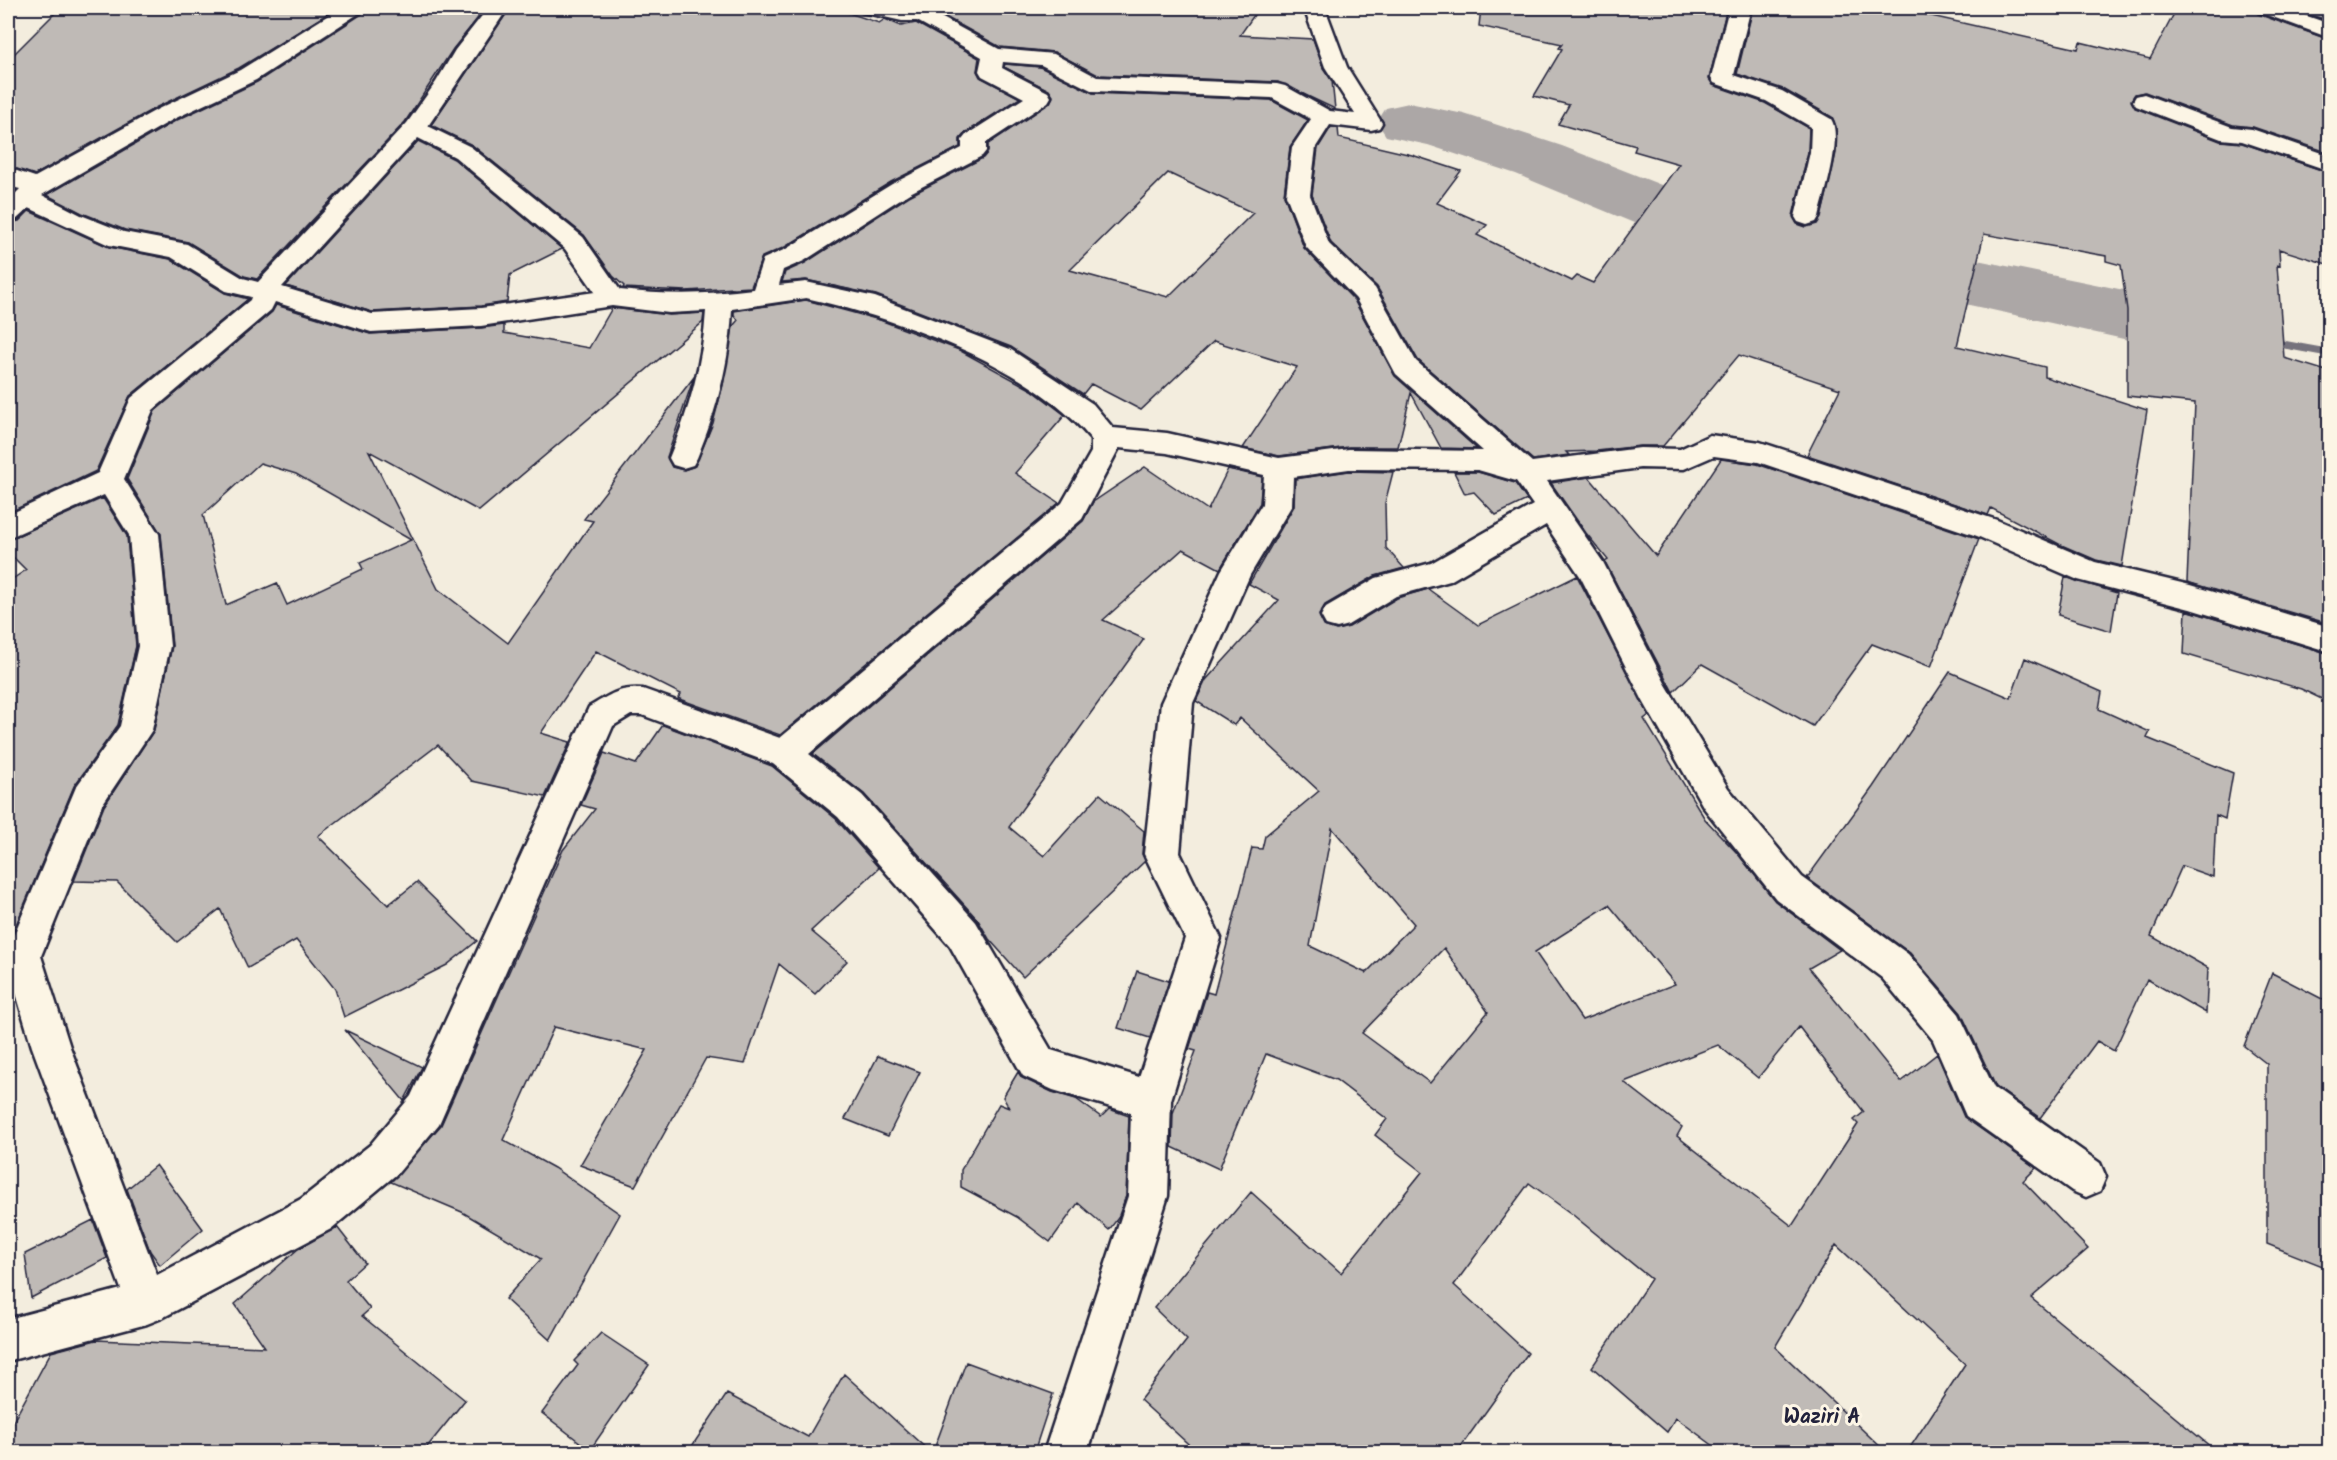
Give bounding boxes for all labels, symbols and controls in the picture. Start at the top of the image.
district label: Waziri A [1783,1401,1861,1434]

